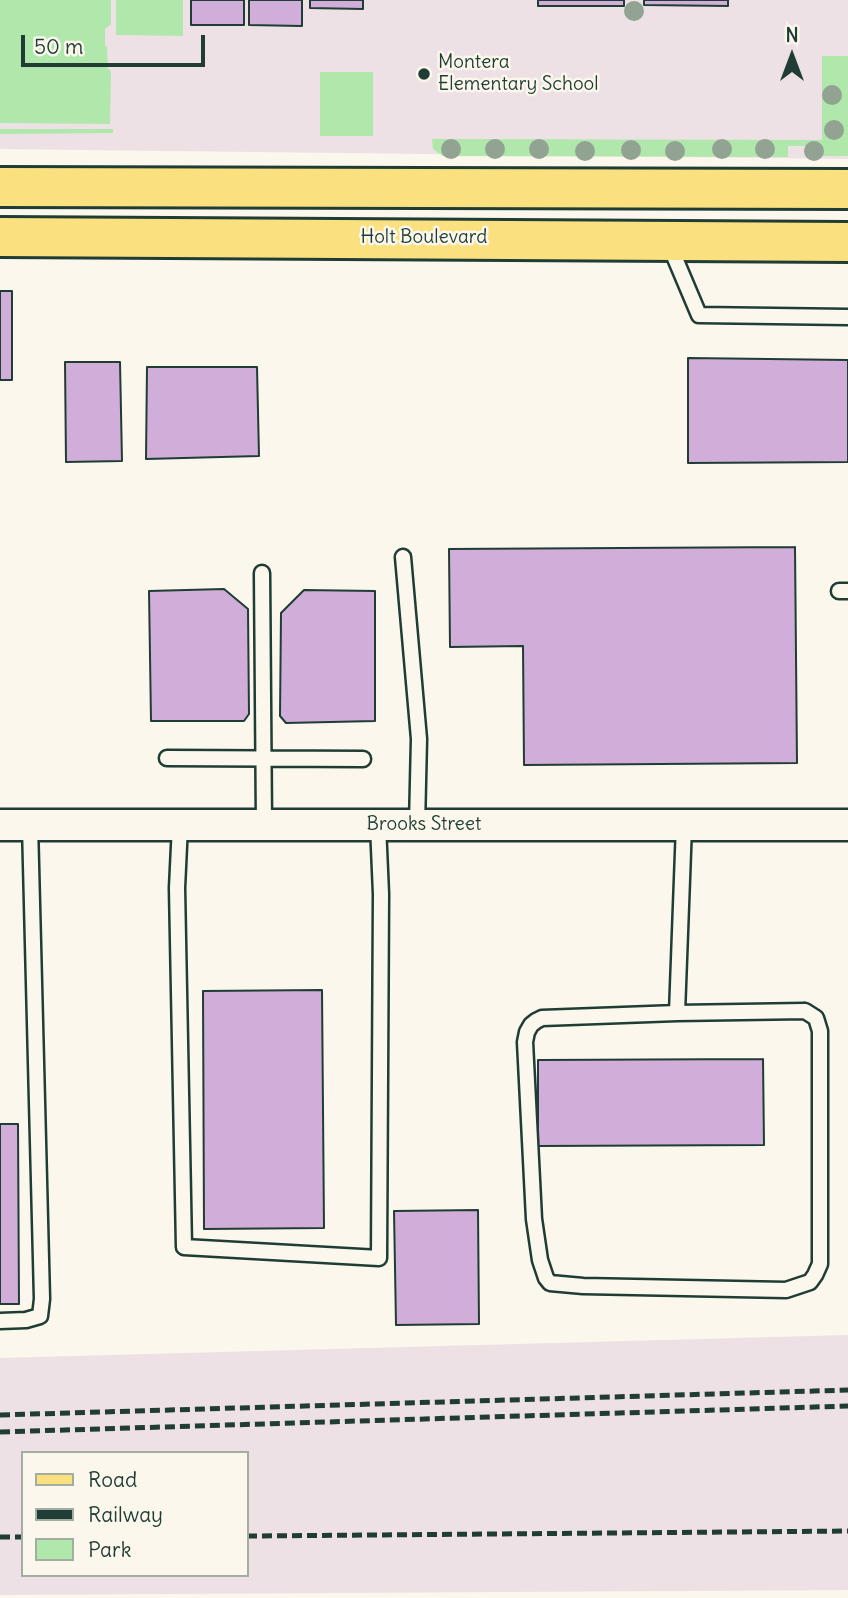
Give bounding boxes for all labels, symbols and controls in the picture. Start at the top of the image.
scale bar [24,21,208,65]
north arrow [757,21,827,91]
text: N [785,23,799,47]
text: 50 m [34,33,83,60]
place label: Montera Elementary School [438,52,599,96]
marker: Montera Elementary School [416,66,432,82]
street label: Holt Boulevard [361,227,487,249]
street label: Brooks Street [367,814,481,836]
legend [21,1451,248,1577]
text: Road [88,1466,137,1493]
text: Railway [88,1501,163,1528]
text: Park [88,1536,131,1563]

